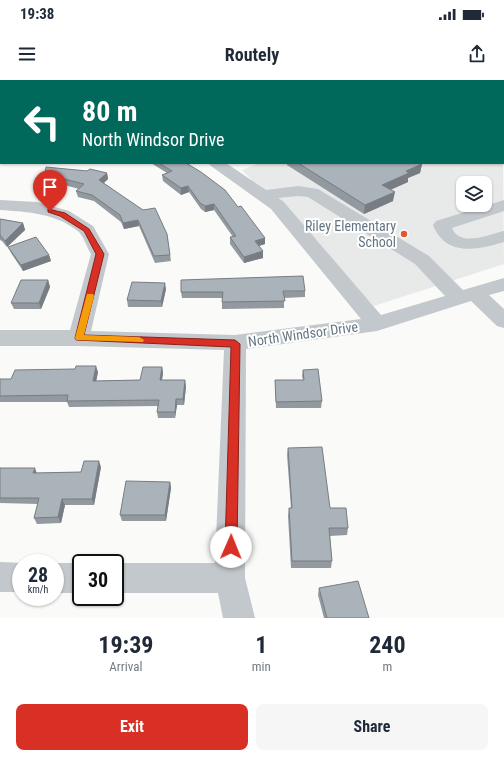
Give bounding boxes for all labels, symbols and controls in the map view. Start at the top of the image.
text: 19:38 [20,5,54,23]
icon: menu [16,43,38,65]
icon: share [466,43,488,65]
text: Routely [225,44,279,65]
text: 80 m [82,95,138,128]
icon: left [16,96,68,148]
text: North Windsor Drive [82,129,225,150]
pin [33,170,67,211]
icon: arrive [39,176,61,198]
map controls [456,176,492,212]
button: layers [456,176,492,212]
place label: Riley Elementary School [305,218,396,250]
marker: Riley Elementary School [399,229,409,239]
street label: North Windsor Drive [247,318,359,350]
position arrow [210,526,252,568]
speed limit sign: 30 [72,554,124,606]
text: 28 [28,563,48,587]
text: km/h [28,584,48,595]
text: 19:39 [98,631,153,659]
text: 1 [255,631,267,659]
text: 240 [369,631,406,659]
text: Arrival [109,659,142,674]
text: min [252,659,271,674]
text: m [383,659,392,674]
button: Exit [16,704,248,750]
button: Share [256,704,488,750]

